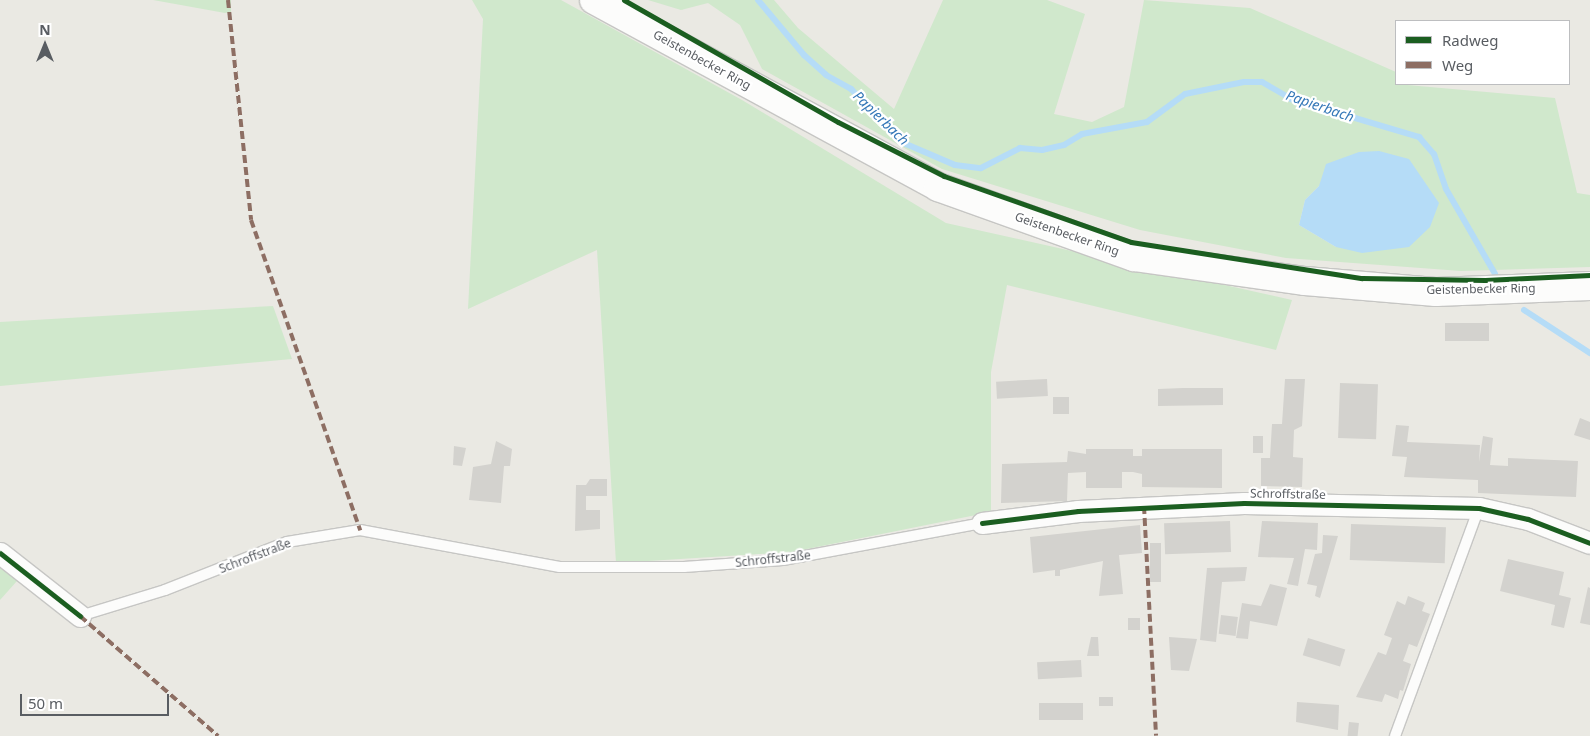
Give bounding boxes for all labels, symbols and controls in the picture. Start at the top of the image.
north arrow [20,20,70,70]
text: N [39,20,51,39]
legend [1395,20,1570,85]
street label: Geistenbecker Ring [651,27,753,93]
text: Radweg [1442,30,1498,50]
text: Weg [1442,55,1473,75]
water label: Papierbach [850,87,912,149]
water label: Papierbach [1284,87,1356,125]
street label: Geistenbecker Ring [1013,209,1121,259]
street label: Geistenbecker Ring [1426,281,1536,297]
street label: Schroffstraße [1250,486,1326,502]
street label: Schroffstraße [217,536,293,576]
street label: Schroffstraße [735,548,811,570]
scale bar [22,684,171,716]
text: 50 m [28,693,63,713]

